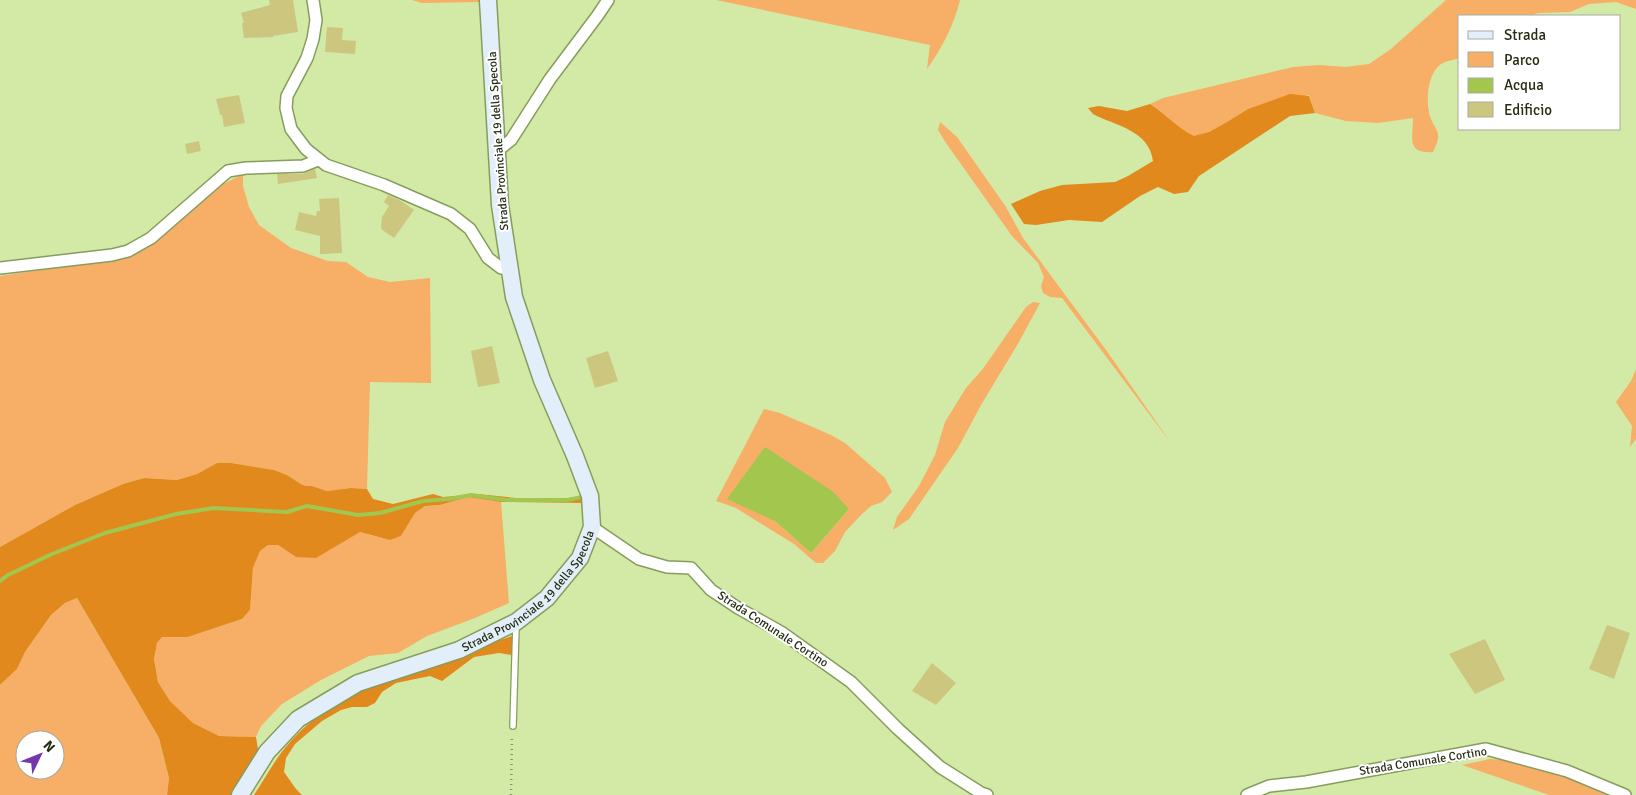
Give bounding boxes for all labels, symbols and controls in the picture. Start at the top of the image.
legend [1458,15,1621,130]
text: Strada [1504,26,1546,44]
street label: Strada Provinciale 19 della Specola [485,51,512,231]
text: Parco [1504,51,1540,69]
text: Acqua [1504,76,1544,94]
text: Edificio [1504,101,1552,119]
street label: Strada Provinciale 19 della Specola [459,528,598,656]
street label: Strada Comunale Cortino [715,588,831,671]
north arrow [15,730,65,780]
text: N [40,737,59,756]
street label: Strada Comunale Cortino [1358,744,1488,779]

